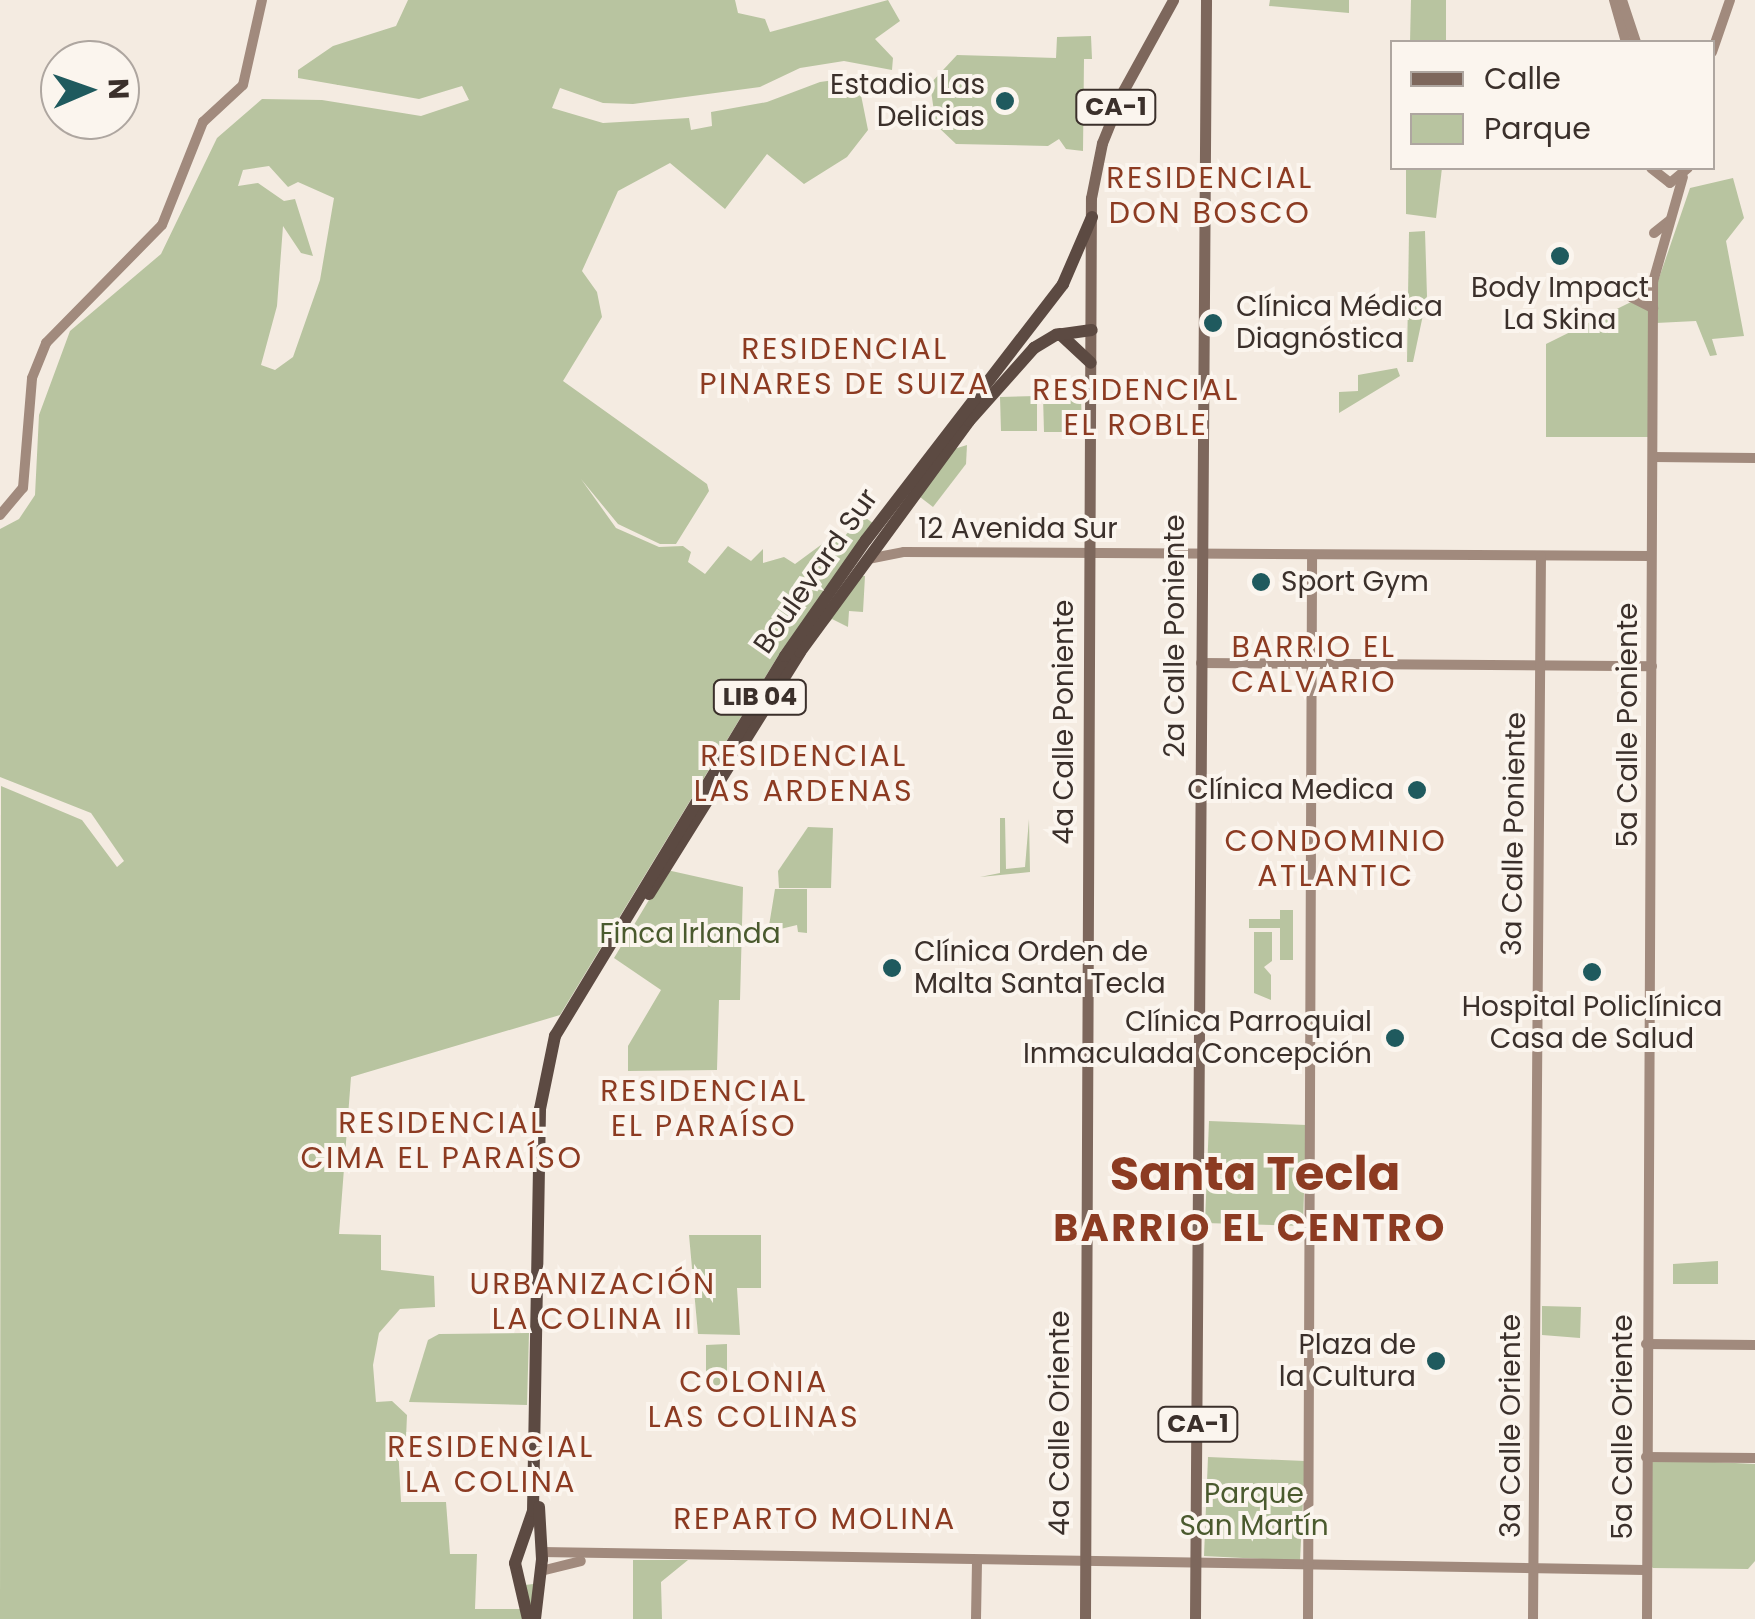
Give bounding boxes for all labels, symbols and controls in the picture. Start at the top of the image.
north arrow [40,40,140,140]
legend [1390,40,1715,170]
text: Calle [1484,57,1561,100]
place label: Estadio Las Delicias [830,68,985,134]
text: N [99,78,138,100]
road number: CA-1 [1074,87,1158,127]
marker: Estadio Las Delicias [994,90,1016,112]
text: Parque [1484,107,1591,150]
district label: RESIDENCIAL DON BOSCO [1106,160,1314,230]
marker: Body Impact La Skina [1549,245,1571,267]
place label: Body Impact La Skina [1471,271,1649,337]
place label: Clínica Médica Diagnóstica [1236,290,1443,356]
marker: Clínica Médica Diagnóstica [1200,310,1226,336]
district label: RESIDENCIAL PINARES DE SUIZA [699,331,991,402]
district label: RESIDENCIAL EL ROBLE [1032,372,1240,442]
street label: Boulevard Sur [747,482,885,660]
street label: 12 Avenida Sur [918,512,1118,546]
street label: 2a Calle Poniente [1158,514,1192,758]
place label: Sport Gym [1281,565,1429,599]
marker: Sport Gym [1250,571,1272,593]
street label: 4a Calle Poniente [1047,600,1081,844]
street label: 5a Calle Poniente [1611,603,1645,847]
district label: BARRIO EL CALVARIO [1231,629,1397,700]
road number: LIB 04 [712,677,808,717]
street label: 3a Calle Poniente [1495,712,1533,956]
district label: RESIDENCIAL LAS ARDENAS [694,738,914,808]
place label: Clínica Medica [1187,773,1394,807]
marker: Clínica Medica [1404,777,1430,803]
district label: CONDOMINIO ATLANTIC [1225,823,1447,894]
park label: Finca Irlanda [599,917,781,951]
place label: Clínica Orden de Malta Santa Tecla [914,935,1166,1001]
marker: Clínica Orden de Malta Santa Tecla [879,955,905,981]
marker: Hospital Policlínica Casa de Salud [1579,959,1605,985]
place label: Hospital Policlínica Casa de Salud [1462,990,1722,1056]
place label: Clínica Parroquial Inmaculada Concepción [1023,1005,1372,1071]
marker: Clínica Parroquial Inmaculada Concepción [1382,1025,1408,1051]
district label: RESIDENCIAL EL PARAÍSO [600,1073,808,1144]
district label: RESIDENCIAL CIMA EL PARAÍSO [300,1105,584,1176]
district label: Santa Tecla [1110,1145,1400,1203]
district label: BARRIO EL CENTRO [1053,1205,1447,1251]
district label: URBANIZACIÓN LA COLINA II [469,1266,717,1336]
street label: 4a Calle Oriente [1043,1310,1077,1536]
street label: 3a Calle Oriente [1494,1314,1528,1538]
street label: 5a Calle Oriente [1606,1314,1640,1540]
place label: Plaza de la Cultura [1279,1328,1416,1394]
marker: Plaza de la Cultura [1425,1350,1447,1372]
district label: COLONIA LAS COLINAS [648,1364,860,1434]
road number: CA-1 [1156,1404,1240,1444]
district label: RESIDENCIAL LA COLINA [387,1429,595,1500]
park label: Parque San Martín [1179,1477,1329,1543]
district label: REPARTO MOLINA [673,1501,957,1537]

